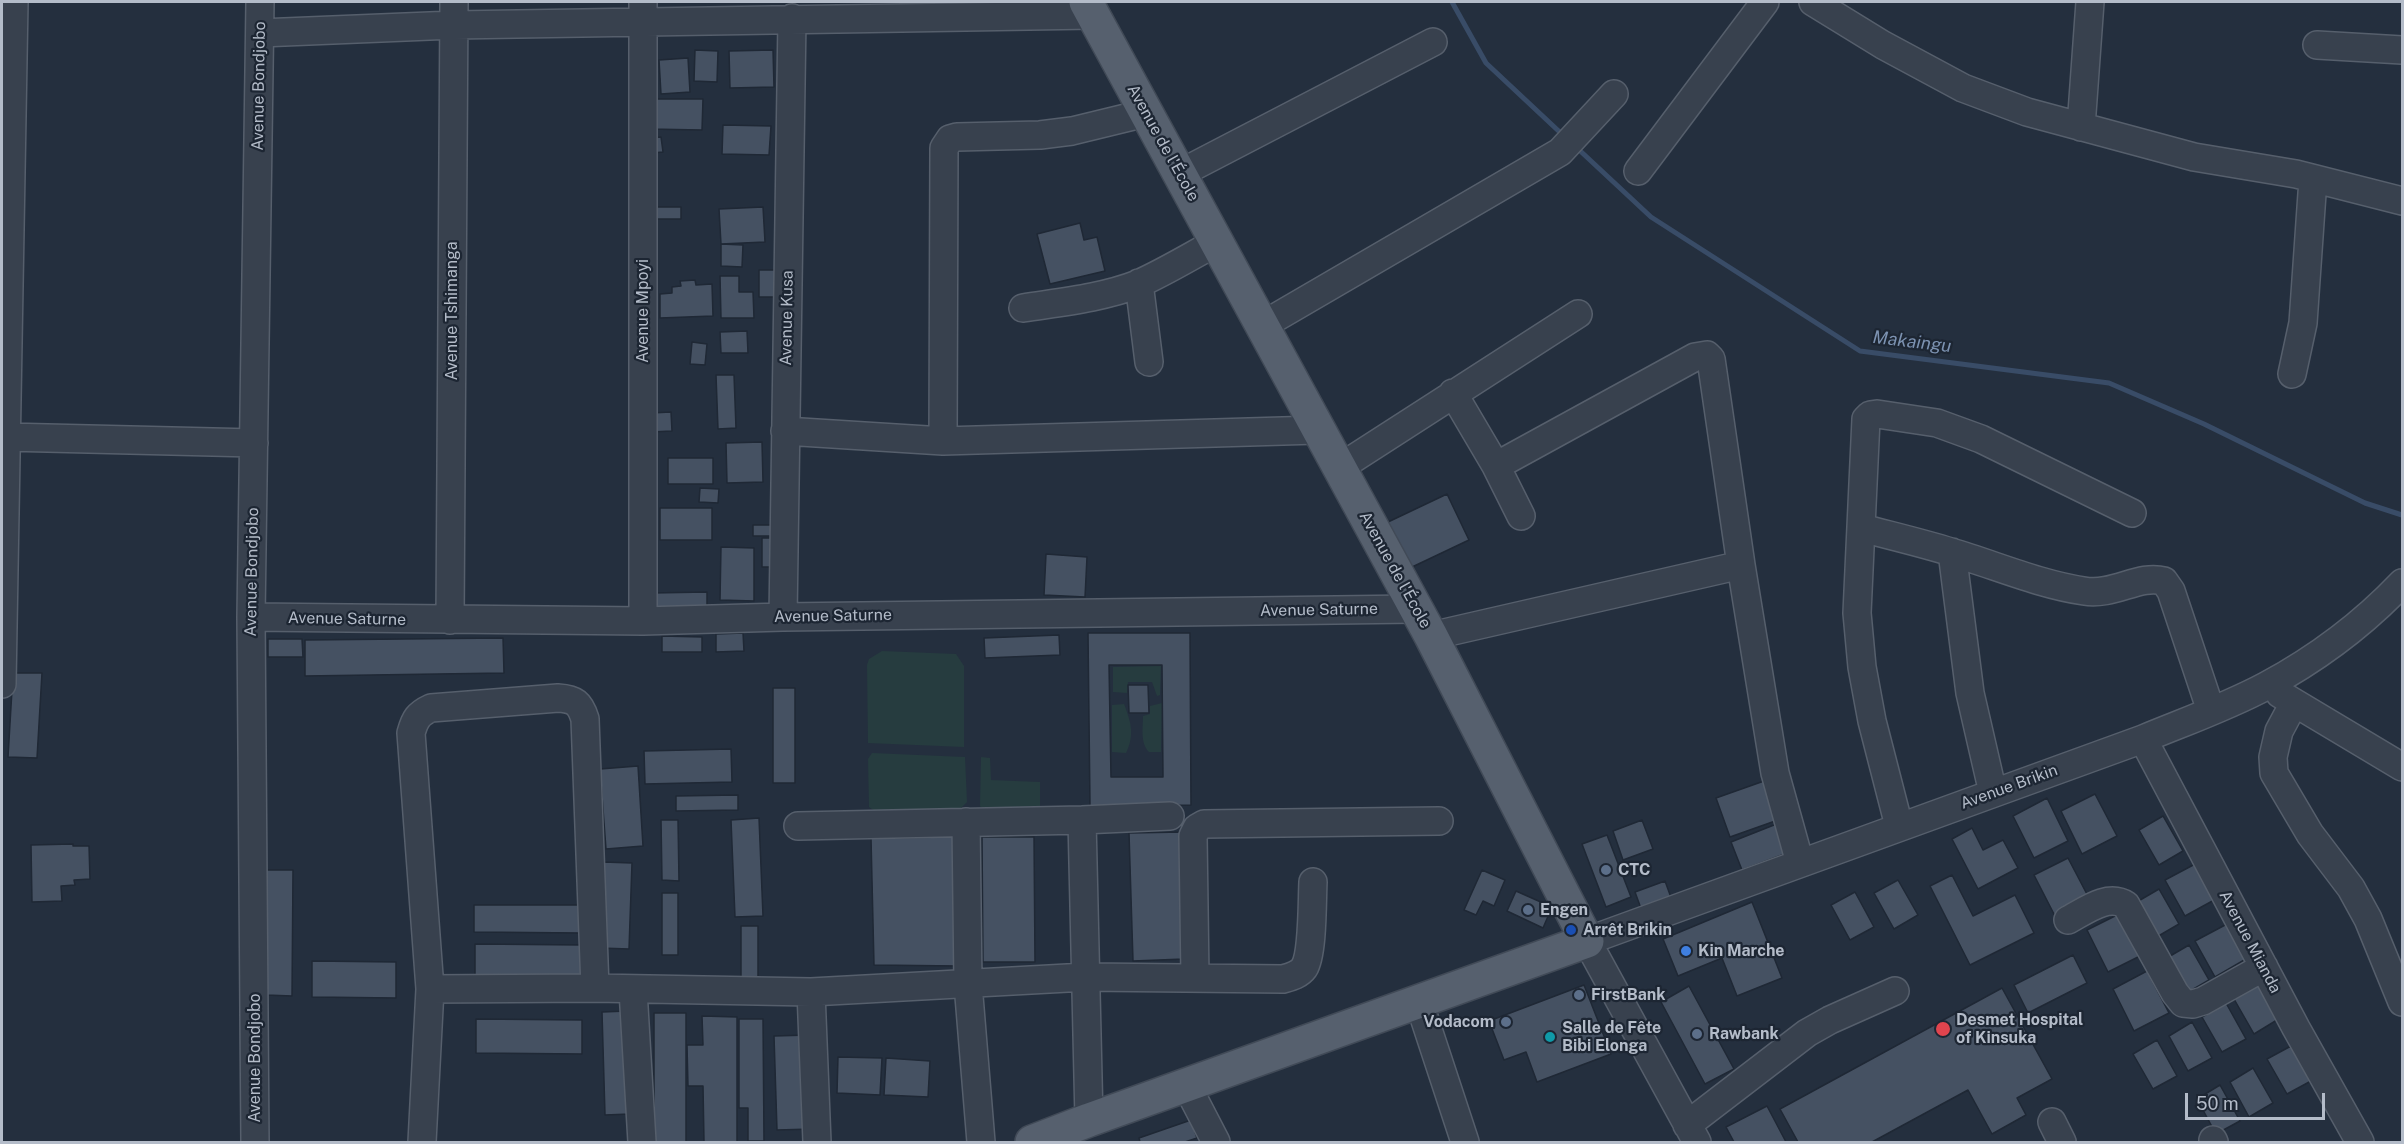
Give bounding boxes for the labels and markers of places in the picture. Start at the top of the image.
place label: CTC [1618,860,1651,880]
marker: CTC [1599,863,1613,877]
place label: Engen [1540,900,1588,920]
marker: Engen [1521,903,1535,917]
place label: Arrêt Brikin [1583,920,1672,940]
marker: Arrêt Brikin [1564,923,1578,937]
place label: Kin Marche [1698,941,1785,961]
marker: Kin Marche [1679,944,1693,958]
place label: FirstBank [1591,985,1666,1005]
marker: FirstBank [1572,988,1586,1002]
place label: Desmet Hospital of Kinsuka [1956,1010,2083,1048]
place label: Vodacom [1423,1012,1494,1032]
marker: Vodacom [1499,1015,1513,1029]
place label: Salle de Fête Bibi Elonga [1562,1018,1661,1056]
marker: Desmet Hospital of Kinsuka [1934,1020,1952,1038]
place label: Rawbank [1709,1024,1779,1044]
marker: Rawbank [1690,1027,1704,1041]
marker: Salle de Fête Bibi Elonga [1543,1030,1557,1044]

